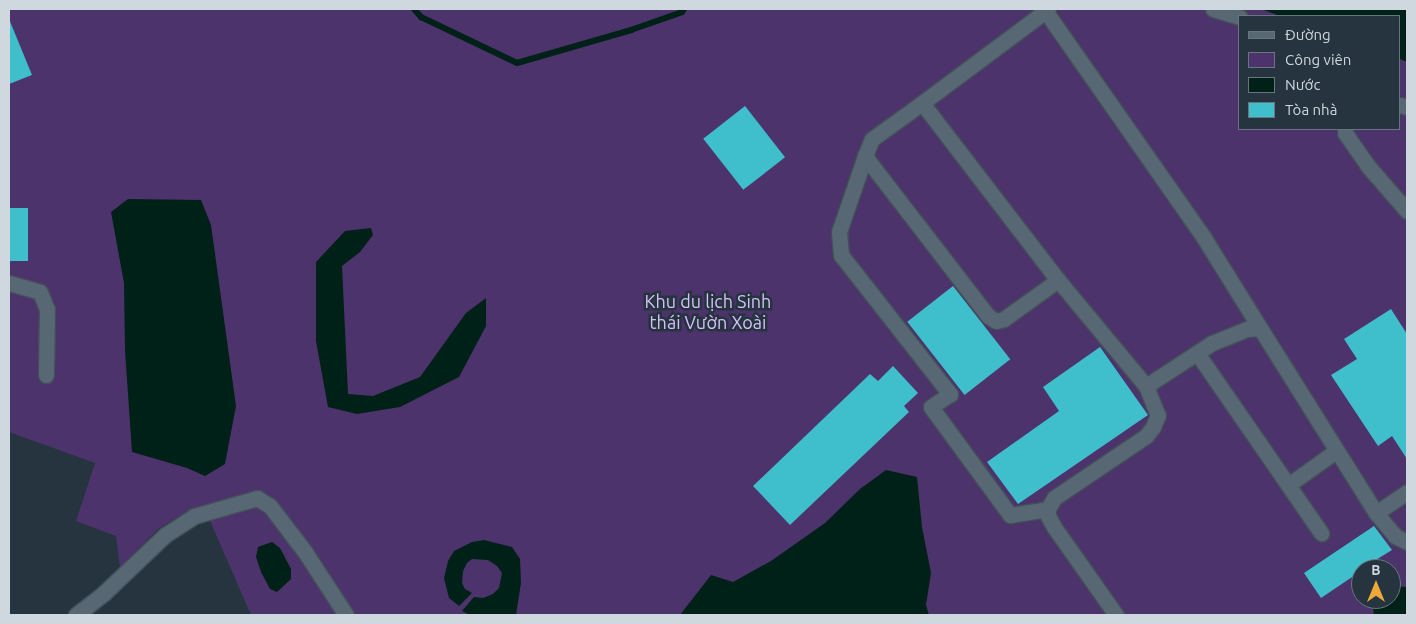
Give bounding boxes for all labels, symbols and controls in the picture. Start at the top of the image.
legend [1238,15,1401,130]
text: Đường [1285,26,1331,43]
text: Công viên [1285,51,1351,68]
text: Nước [1285,76,1320,93]
text: Tòa nhà [1285,101,1337,118]
park label: Khu du lịch Sinh thái Vườn Xoài [645,291,771,334]
north arrow [1351,559,1401,609]
text: B [1371,562,1381,578]

